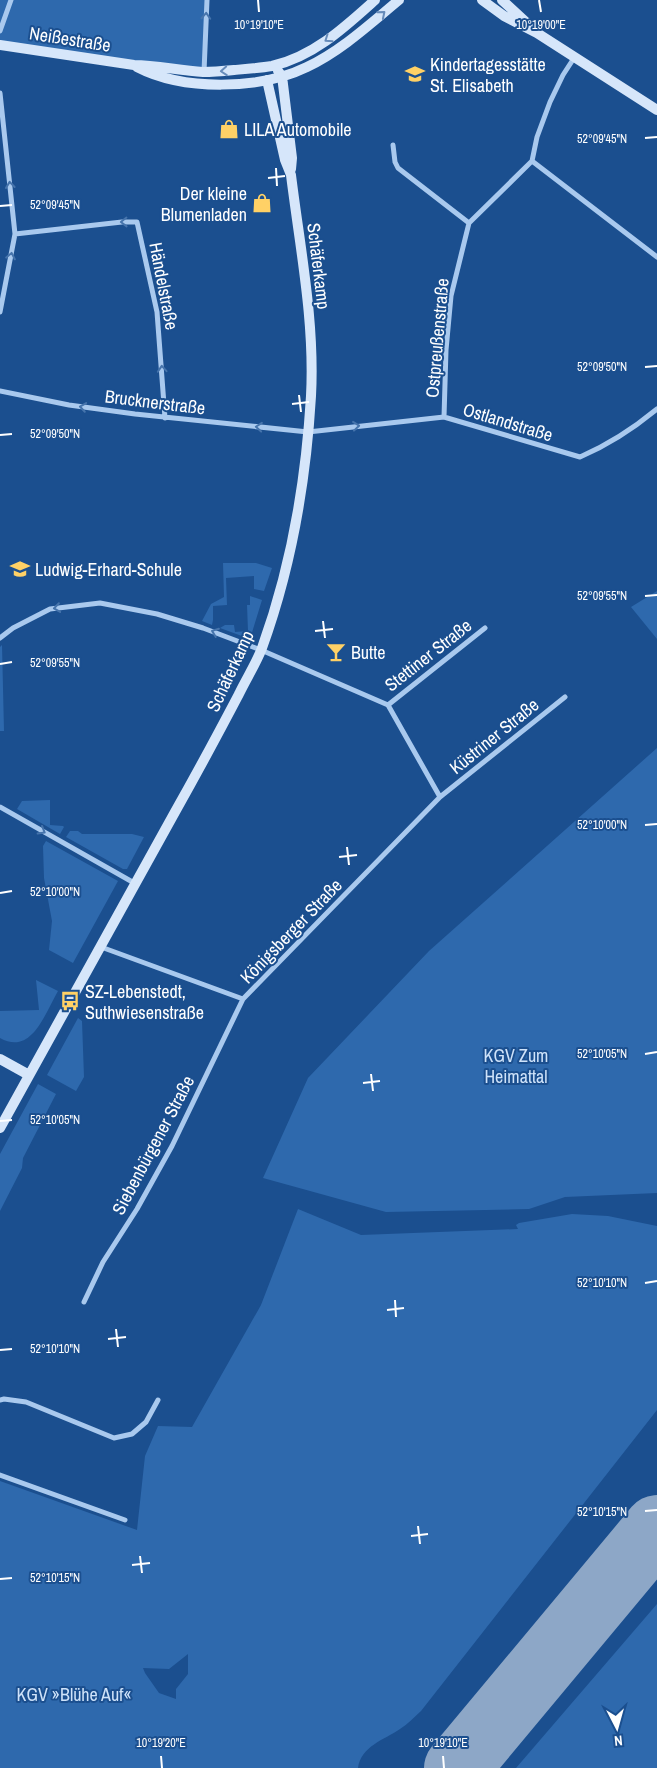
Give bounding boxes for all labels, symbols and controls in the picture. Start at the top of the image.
one-way arrow [377,10,386,19]
one-way arrow [201,12,212,20]
text: 10°19'10"E [234,17,284,33]
text: 10°19'00"E [516,17,566,33]
street label: Neißestraße [28,20,112,58]
one-way arrow [324,33,334,42]
place label: Kindertagesstätte St. Elisabeth [430,52,546,98]
school or university icon: Kindertagesstätte St. Elisabeth [404,63,426,85]
one-way arrow [220,65,228,76]
place label: LILA Automobile [244,117,352,142]
shop icon: LILA Automobile [218,118,240,140]
text: 52°09'45"N [577,131,627,147]
one-way arrow [5,181,16,189]
place label: Der kleine Blumenladen [161,181,247,227]
shop icon: Der kleine Blumenladen [251,192,273,214]
text: 52°09'45"N [30,197,80,213]
one-way arrow [120,217,128,228]
street label: Schäferkamp [301,221,337,311]
street label: Händelstraße [143,240,185,332]
one-way arrow [5,251,16,260]
street label: Ostpreußenstraße [419,277,455,399]
text: 52°09'50"N [577,359,627,375]
one-way arrow [157,365,168,373]
street label: Brucknerstraße [103,383,207,421]
street label: Ostlandstraße [460,396,556,448]
one-way arrow [78,402,87,412]
one-way arrow [353,421,361,432]
one-way arrow [255,422,263,433]
text: 52°09'50"N [30,426,80,442]
place label: Ludwig-Erhard-Schule [35,557,182,582]
school or university icon: Ludwig-Erhard-Schule [9,558,31,580]
text: 52°09'55"N [577,588,627,604]
one-way arrow [53,603,62,613]
street label: Stettiner Straße [379,613,477,697]
street label: Schäferkamp [200,626,260,716]
one-way arrow [212,628,220,638]
place label: Butte [351,640,385,665]
bar icon: Butte [325,641,347,663]
text: 52°09'55"N [30,655,80,671]
street label: Küstriner Straße [444,692,544,780]
text: 52°10'00"N [577,817,627,833]
one-way arrow [37,825,46,835]
street label: Königsberger Straße [234,873,348,989]
text: 52°10'00"N [30,884,80,900]
place label: SZ-Lebenstedt, Suthwiesenstraße [85,979,204,1025]
bus stop icon: SZ-Lebenstedt, Suthwiesenstraße [59,990,81,1012]
park label: KGV Zum Heimattal [484,1043,548,1089]
text: 52°10'05"N [577,1046,627,1062]
street label: Siebenbürgener Straße [106,1071,200,1219]
text: 52°10'05"N [30,1112,80,1128]
text: 52°10'10"N [577,1275,627,1291]
text: 52°10'10"N [30,1341,80,1357]
text: 52°10'15"N [577,1504,627,1520]
text: 52°10'15"N [30,1570,80,1586]
park label: KGV »Blühe Auf« [17,1682,131,1707]
north arrow [592,1703,642,1753]
text: N [613,1732,623,1750]
text: 10°19'20"E [136,1735,186,1751]
text: 10°19'10"E [418,1735,468,1751]

